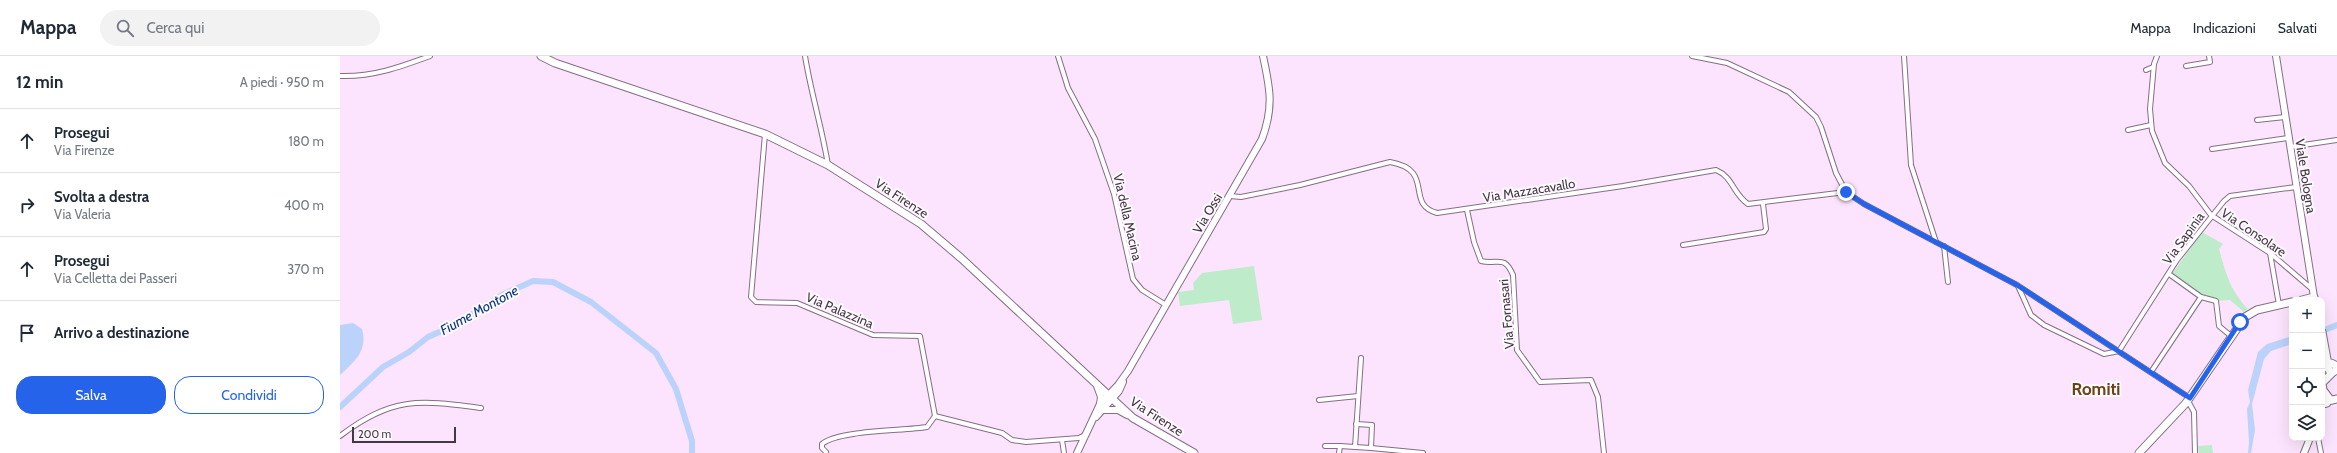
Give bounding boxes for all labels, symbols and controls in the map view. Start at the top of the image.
search box [100,10,380,46]
text: Mappa [20,16,76,39]
icon: search [114,17,136,39]
text: Cerca qui [146,19,204,37]
text: Mappa [2130,19,2171,37]
text: Indicazioni [2193,19,2256,37]
text: Salvati [2278,19,2317,37]
text: 12 min [16,72,63,92]
text: A piedi · 950 m [240,74,324,90]
text: Prosegui [54,124,110,142]
icon: ahead [16,130,38,152]
text: 180 m [288,133,324,149]
street label: Viale Bologna [2292,138,2320,215]
text: Via Firenze [54,142,114,158]
street label: Via della Macina [1110,172,1146,263]
street label: Via Firenze [872,175,932,221]
street label: Via Mazzacavallo [1482,175,1576,205]
route end [1837,183,1855,201]
text: Svolta a destra [54,188,149,206]
street label: Via Ossi [1189,190,1225,236]
icon: right [16,194,38,216]
text: 400 m [284,197,324,213]
street label: Via Consolare [2218,204,2290,260]
text: Via Valeria [54,206,111,222]
street label: Via Sapinia [2159,208,2208,267]
text: Prosegui [54,252,110,270]
icon: ahead [16,258,38,280]
text: 370 m [287,261,324,277]
text: Via Celletta dei Passeri [54,270,177,286]
street label: Via Fornasari [1495,278,1517,350]
water label: Fiume Montone [437,281,522,339]
street label: Via Palazzina [804,289,877,332]
map controls [2289,297,2325,441]
button: + [2289,297,2325,333]
route start [2231,313,2249,331]
icon: arrive [16,322,38,344]
text: Arrivo a destinazione [54,324,189,342]
button: − [2289,333,2325,369]
button: locate [2289,369,2325,405]
button: Salva [16,376,166,414]
button: Condividi [174,376,324,414]
district label: Romiti [2072,379,2120,399]
street label: Via Firenze [1127,393,1187,439]
button: layers [2289,405,2325,441]
scale bar [352,425,456,444]
text: 200 m [358,427,391,441]

